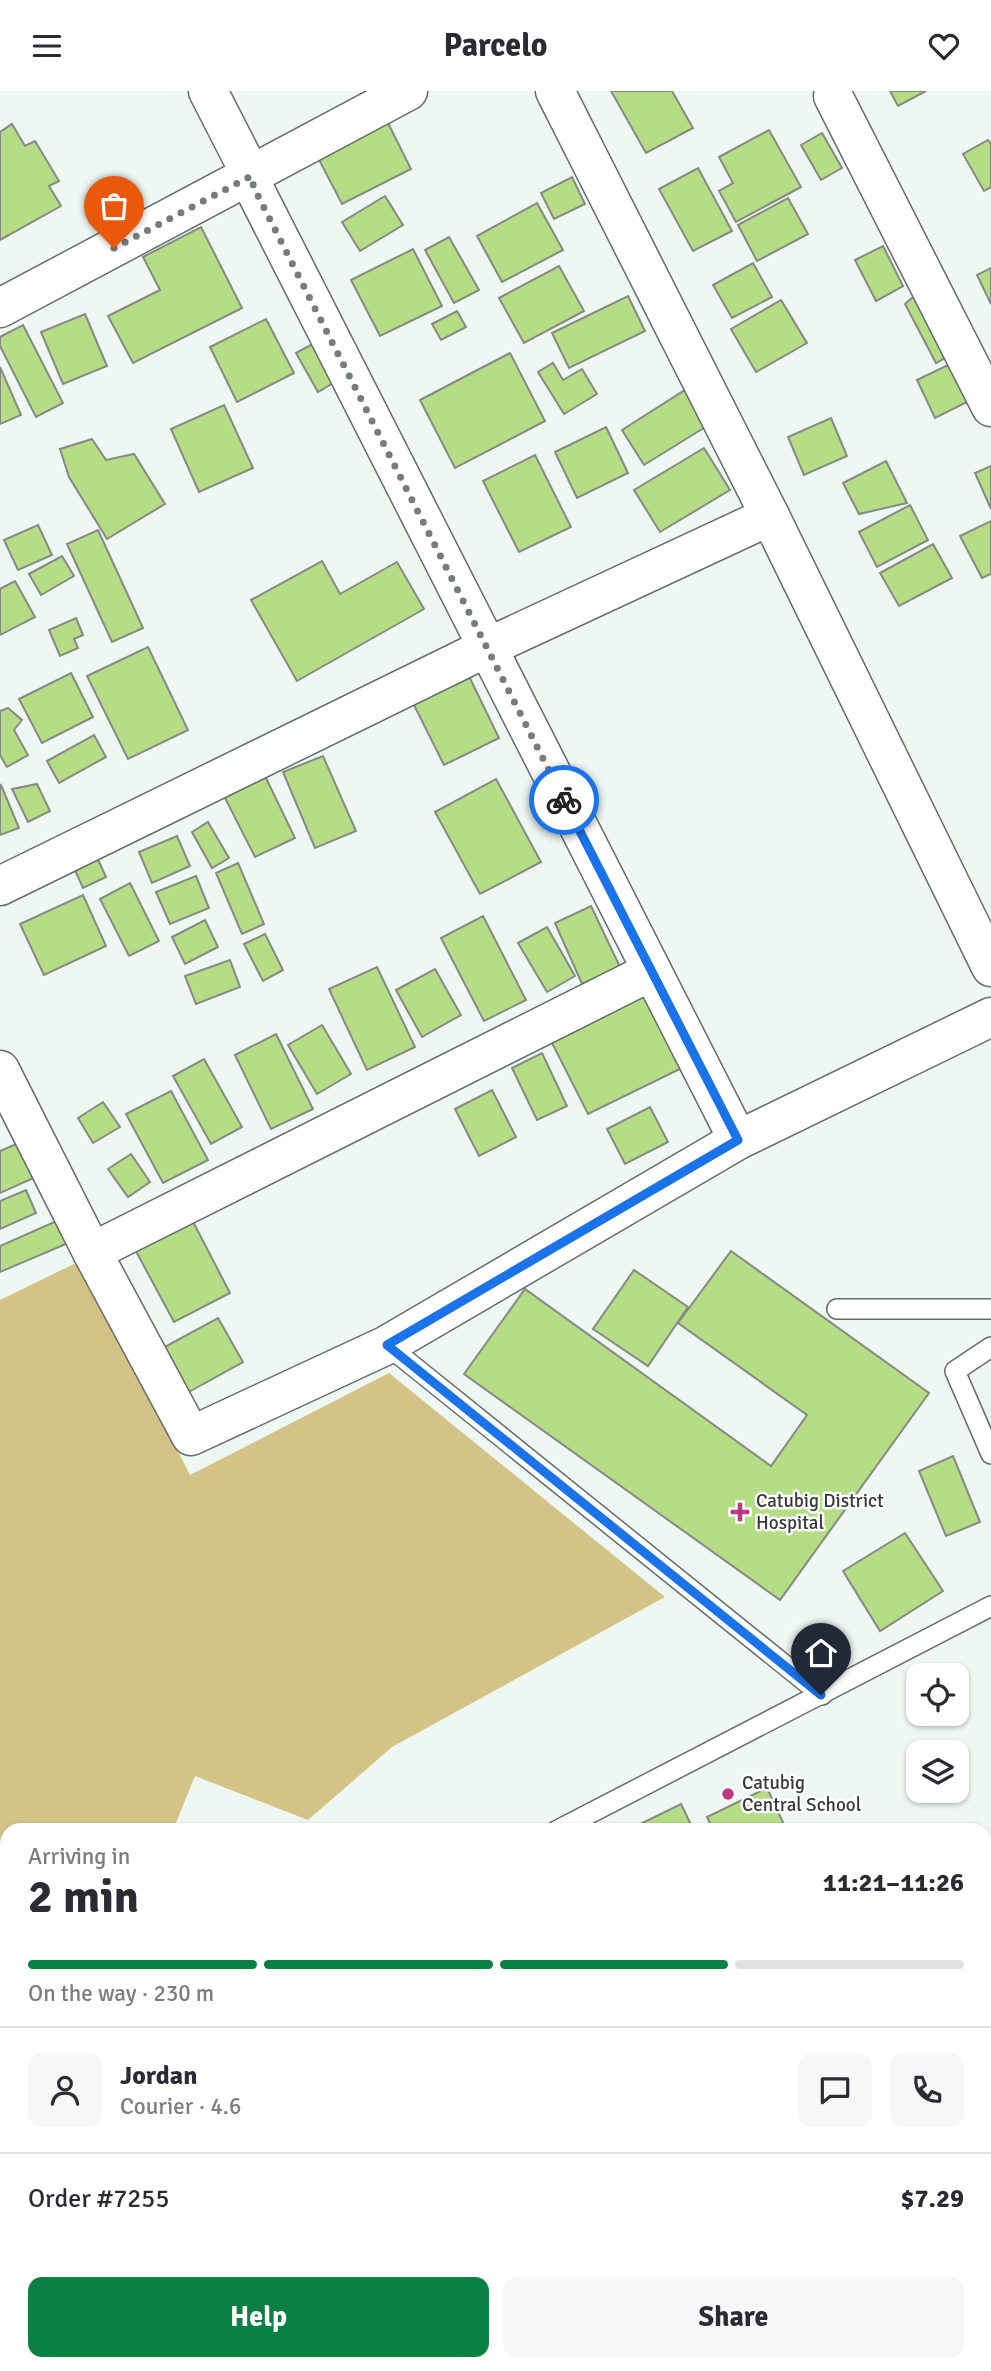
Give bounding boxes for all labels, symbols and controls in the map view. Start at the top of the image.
text: Parcelo [443,26,548,65]
icon: menu [28,27,66,65]
icon: heart [925,27,963,65]
pin [84,176,144,248]
icon: bag [95,187,133,225]
courier [529,765,599,835]
icon: bike [545,781,583,819]
place label: Catubig District Hospital [756,1489,884,1535]
marker: Catubig District Hospital [730,1502,750,1522]
pin [791,1623,851,1695]
icon: home [802,1634,840,1672]
map controls [906,1663,969,1803]
button: locate [906,1663,969,1726]
button: layers [906,1740,969,1803]
place label: Catubig Central School [742,1771,861,1817]
marker: Catubig Central School [720,1786,736,1802]
text: Arriving in [28,1842,130,1871]
text: 11:21–11:26 [823,1867,964,1899]
text: 2 min [28,1869,139,1925]
text: On the way · 230 m [28,1979,214,2008]
button: person [28,2053,102,2127]
button: chat [798,2053,872,2127]
button: phone [890,2053,964,2127]
text: Jordan [120,2060,197,2092]
text: Courier · 4.6 [120,2092,241,2121]
text: Order #7255 [28,2183,169,2215]
text: $7.29 [900,2183,964,2215]
button: Help [28,2277,489,2357]
button: Share [503,2277,964,2357]

